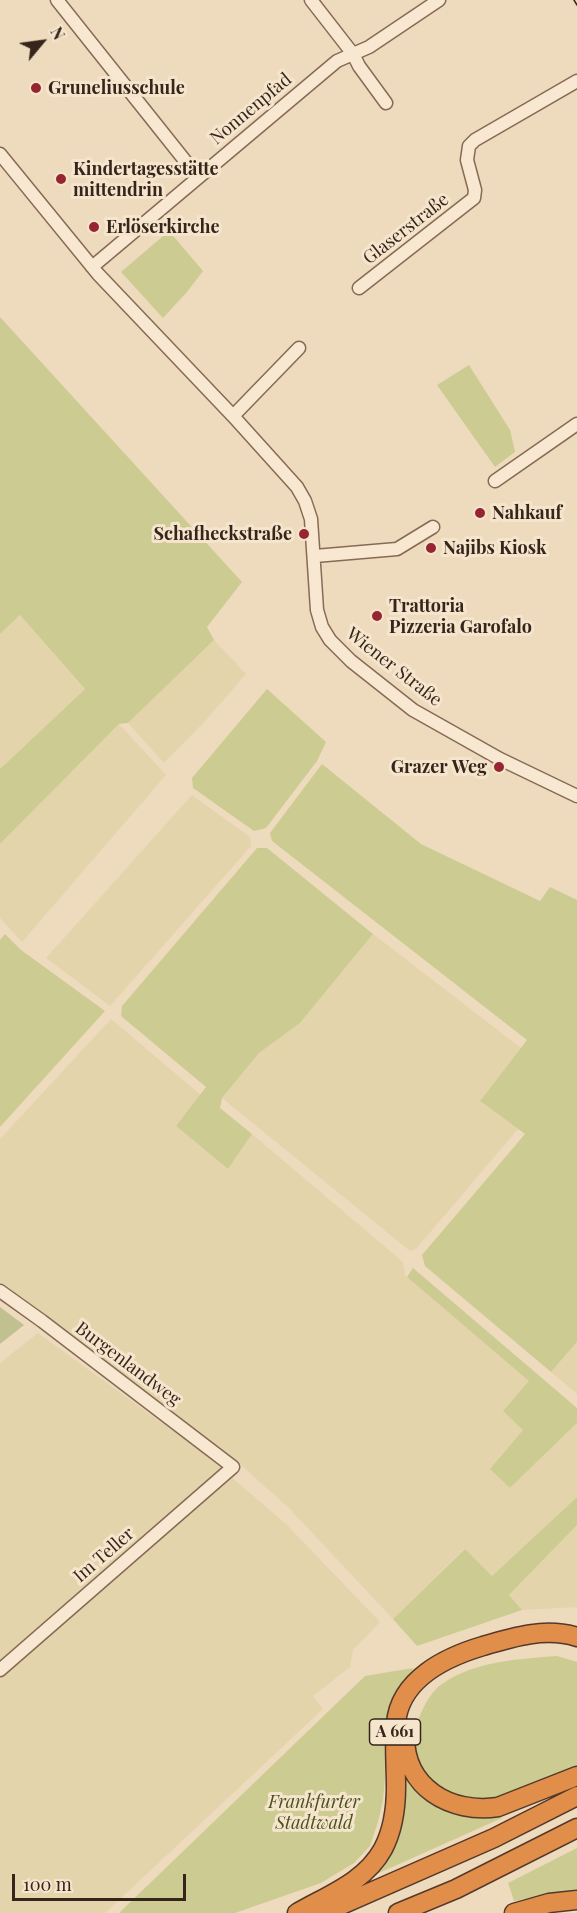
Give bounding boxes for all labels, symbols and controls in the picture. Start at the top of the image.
north arrow [12,12,72,72]
text: N [46,23,70,43]
street label: Nonnenpfad [206,69,296,149]
place label: Gruneliusschule [48,77,185,99]
marker: Gruneliusschule [29,81,43,95]
place label: Kindertagesstätte mittendrin [73,158,219,201]
marker: Kindertagesstätte mittendrin [54,172,68,186]
street label: Glaserstraße [359,189,453,269]
place label: Erlöserkirche [106,216,219,238]
marker: Erlöserkirche [87,220,101,234]
place label: Nahkauf [492,502,562,524]
marker: Nahkauf [473,506,487,520]
place label: Schafheckstraße [153,523,292,545]
marker: Schafheckstraße [297,527,311,541]
place label: Najibs Kiosk [443,537,547,559]
marker: Najibs Kiosk [424,541,438,555]
place label: Trattoria Pizzeria Garofalo [389,595,532,638]
marker: Trattoria Pizzeria Garofalo [370,609,384,623]
street label: Wiener Straße [342,623,446,711]
place label: Grazer Weg [391,756,487,778]
marker: Grazer Weg [492,760,506,774]
street label: Burgenlandweg [71,1317,185,1411]
street label: Im Teller [69,1523,139,1587]
road number: A 661 [370,1719,420,1745]
park label: Frankfurter Stadtwald [268,1791,360,1834]
scale bar [15,1862,189,1900]
text: 100 m [23,1872,72,1896]

